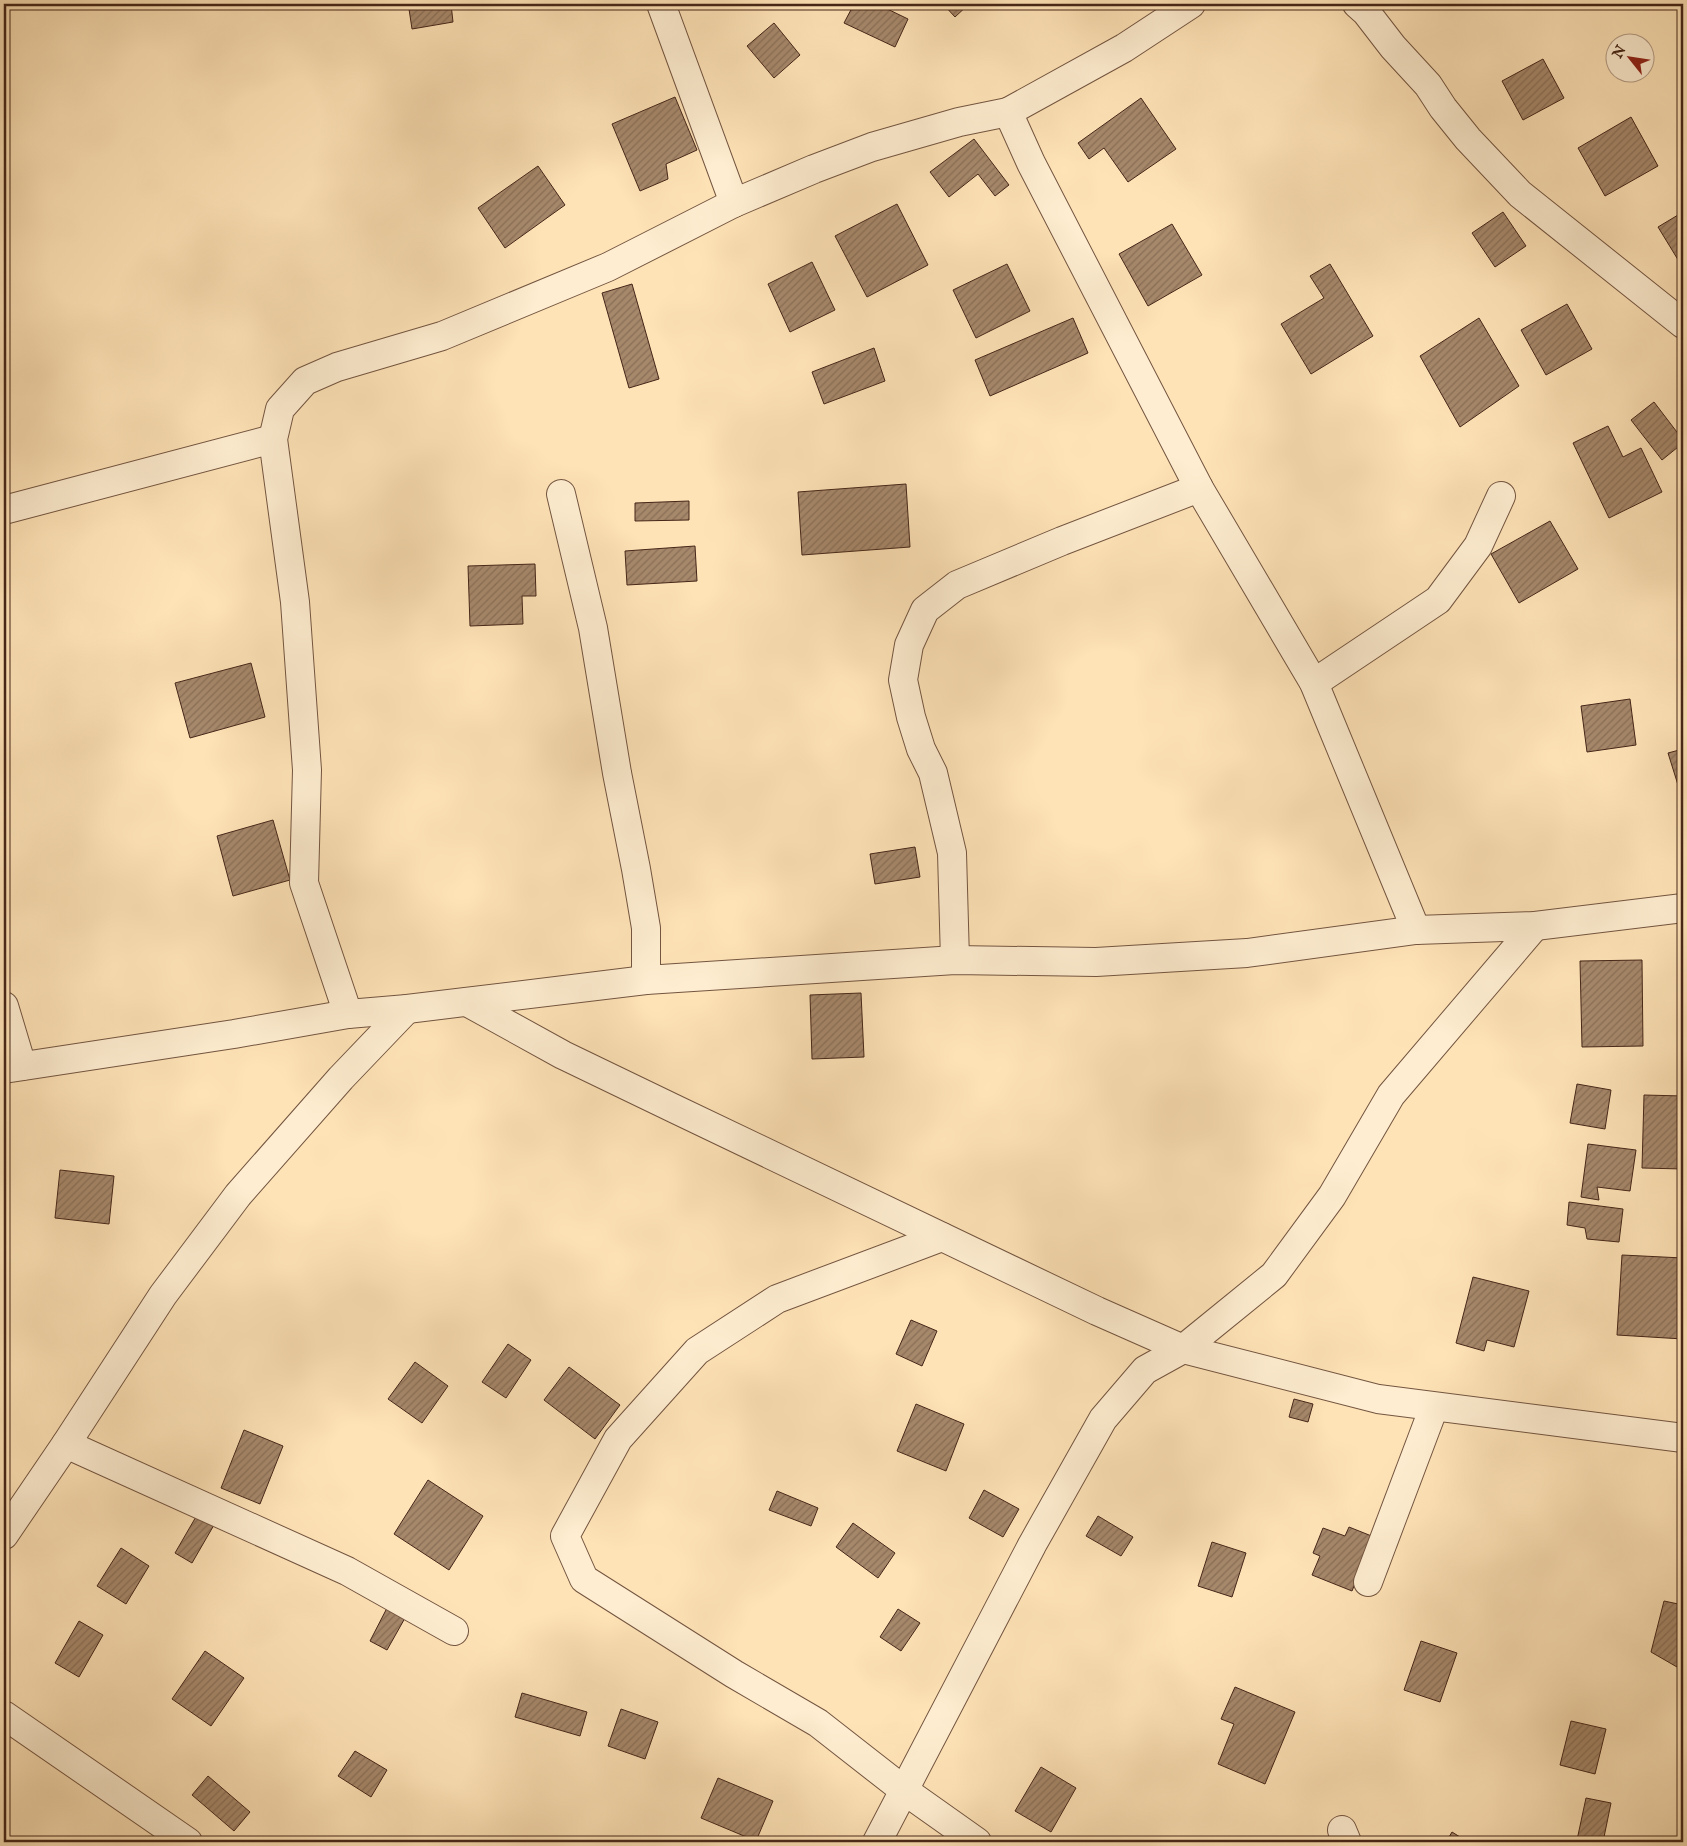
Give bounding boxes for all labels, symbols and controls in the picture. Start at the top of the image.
north arrow [1604,32,1654,82]
text: N [1608,42,1630,63]

